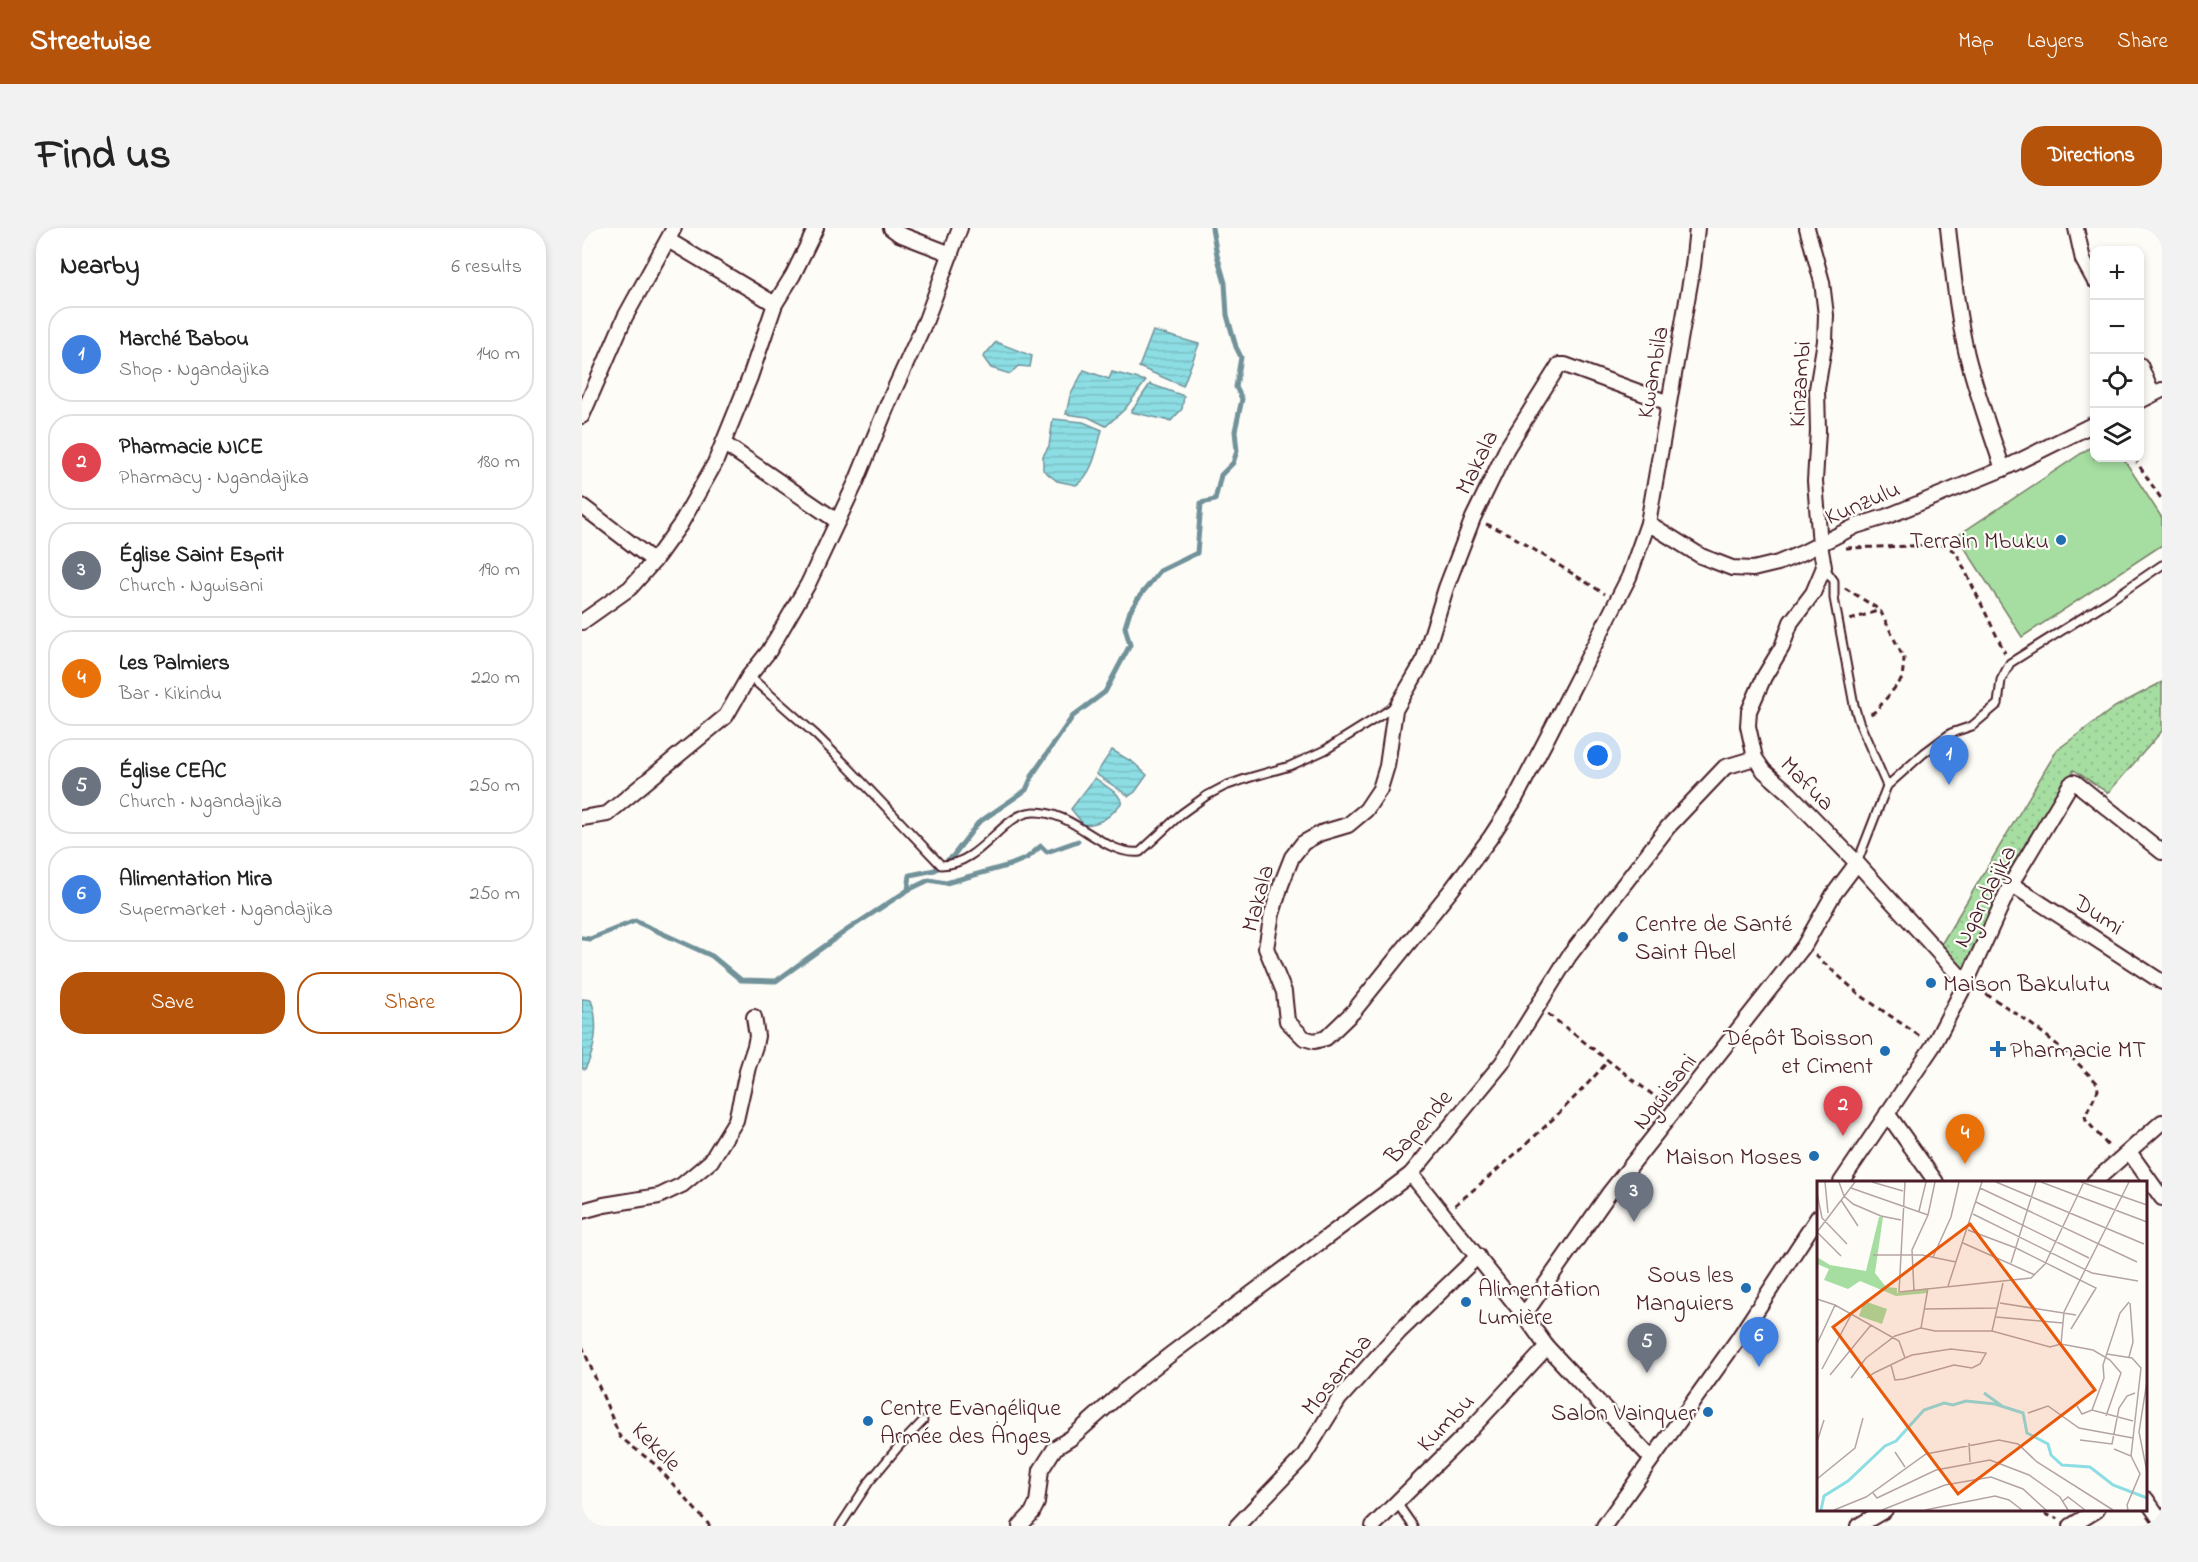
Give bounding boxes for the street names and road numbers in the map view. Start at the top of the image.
street label: Kwambila [1629,324,1680,421]
street label: Kinzambi [1781,340,1822,429]
street label: Makala [1448,425,1509,501]
street label: Kunzulu [1820,473,1906,536]
street label: Mafua [1771,749,1842,820]
street label: Ngandajika [1945,840,2027,954]
street label: Makala [1234,861,1285,936]
street label: Dumi [2065,886,2130,946]
street label: Ngwisani [1625,1047,1707,1138]
street label: Bapende [1377,1082,1462,1173]
street label: Mosamba [1294,1327,1382,1424]
street label: Kumbu [1410,1386,1484,1461]
street label: Kekele [622,1415,688,1481]

